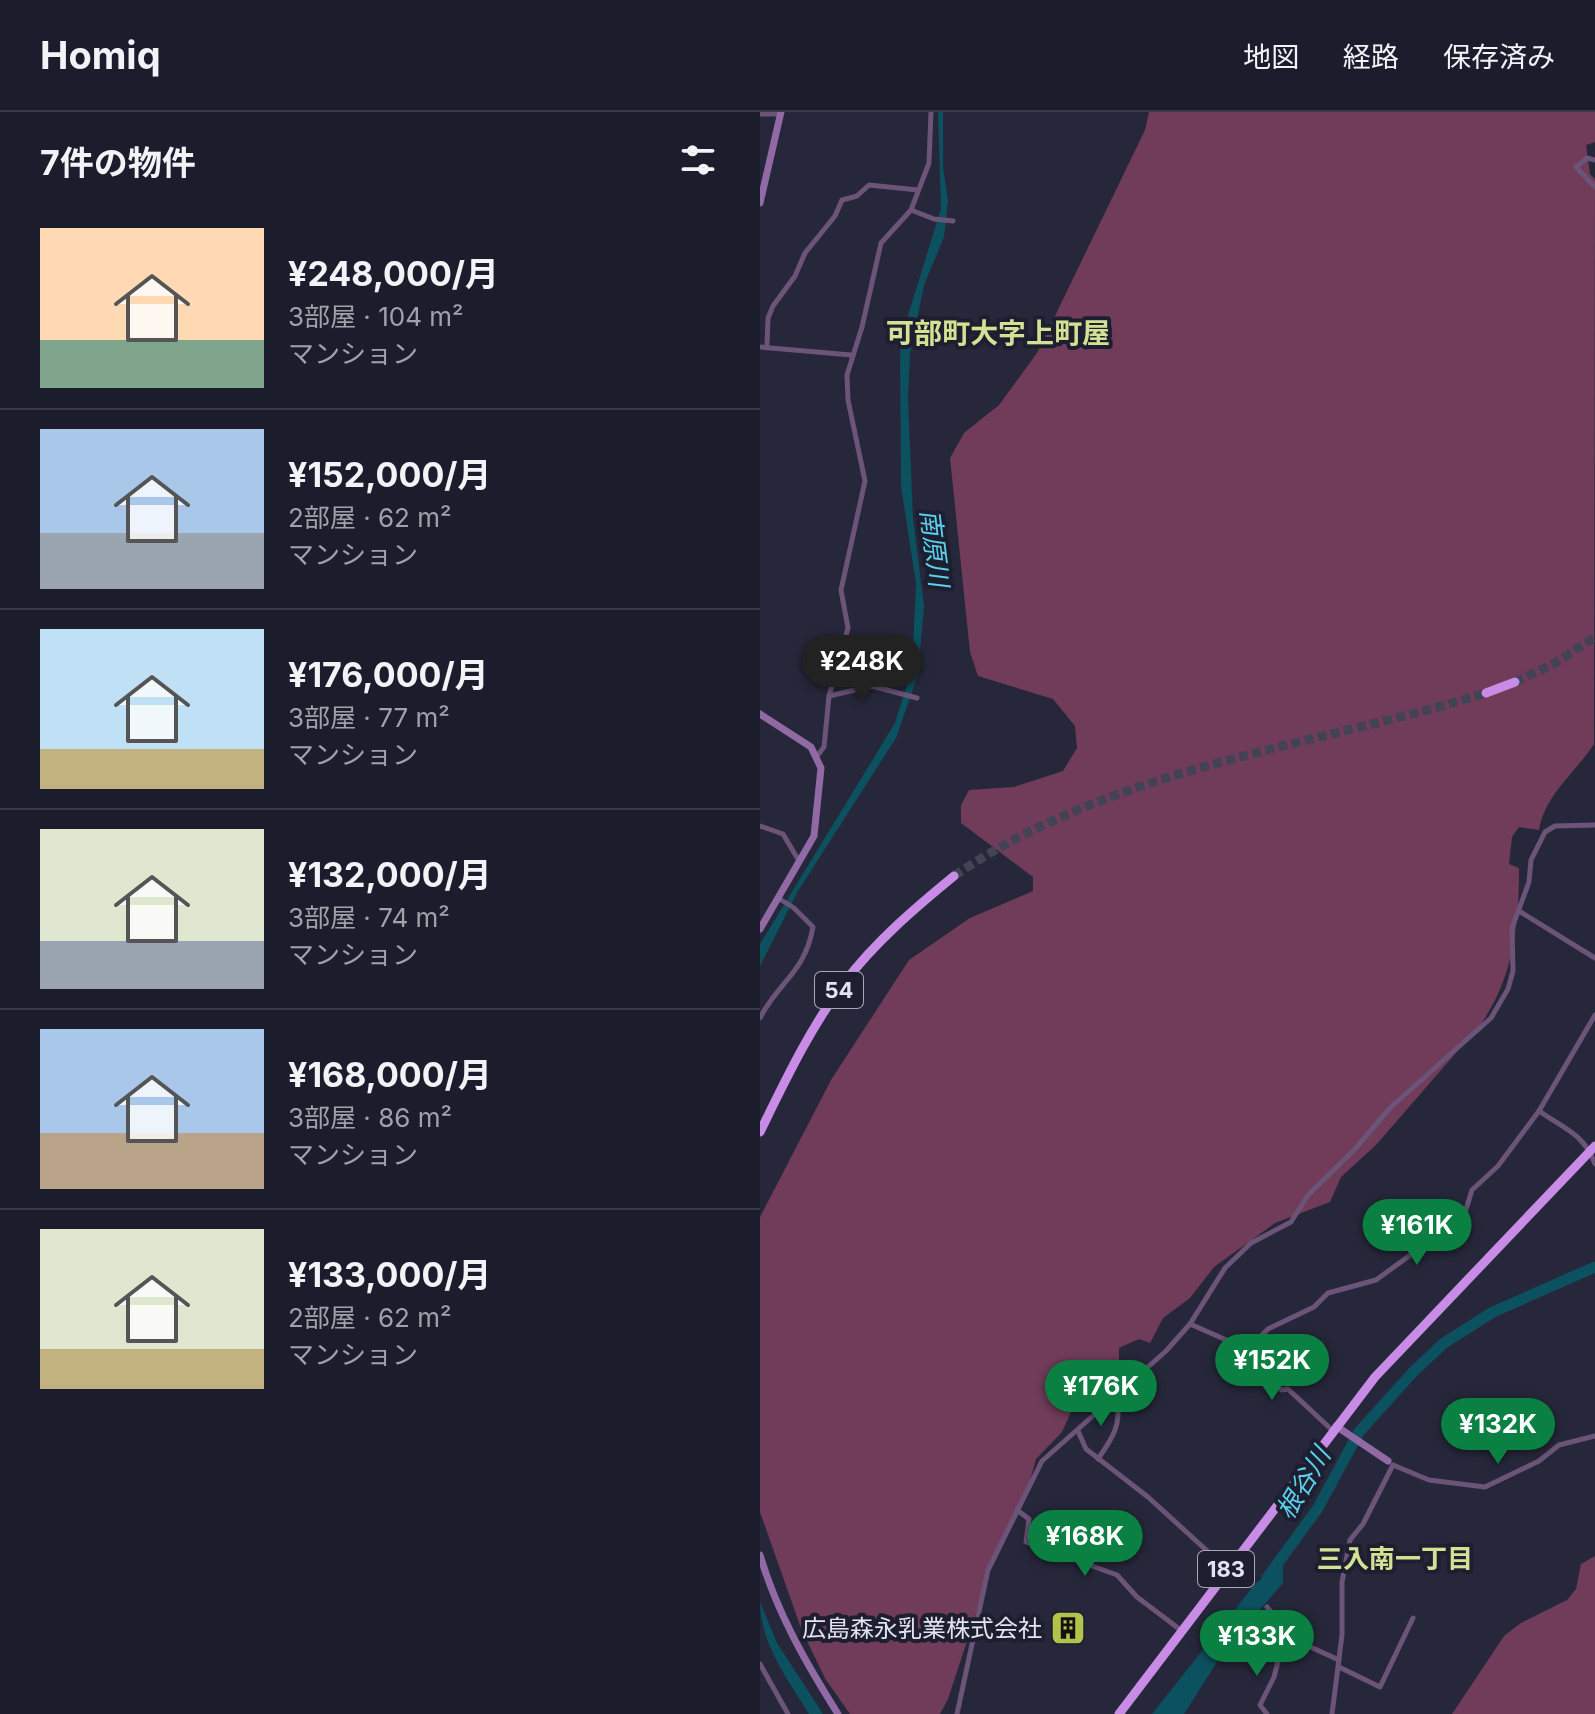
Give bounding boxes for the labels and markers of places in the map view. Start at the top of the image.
pin: ¥248K [806,635,918,703]
pin: ¥161K [1361,1199,1473,1267]
pin: ¥152K [1216,1334,1328,1402]
pin: ¥176K [1045,1360,1157,1428]
pin: ¥132K [1442,1398,1554,1466]
pin: ¥168K [1029,1510,1141,1578]
building icon: 広島森永乳業株式会社 [1049,1609,1087,1647]
pin: ¥133K [1201,1610,1313,1678]
place label: 広島森永乳業株式会社 [802,1614,1042,1643]

